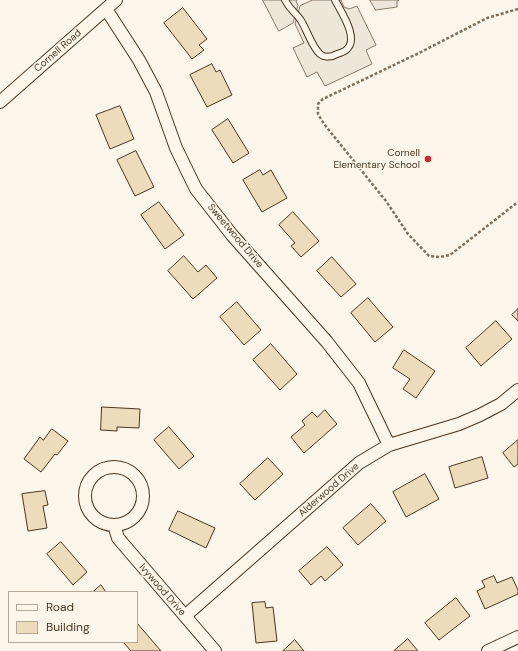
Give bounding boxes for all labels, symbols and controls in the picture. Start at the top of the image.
street label: Cornell Road [32,27,84,75]
place label: Cornell Elementary School [333,147,420,170]
marker: Cornell Elementary School [423,154,433,164]
street label: Sweetwood Drive [205,201,265,271]
street label: Alderwood Drive [296,460,362,520]
street label: Ivywood Drive [136,562,188,618]
legend [8,591,138,643]
text: Road [46,599,74,615]
text: Building [46,619,90,635]

